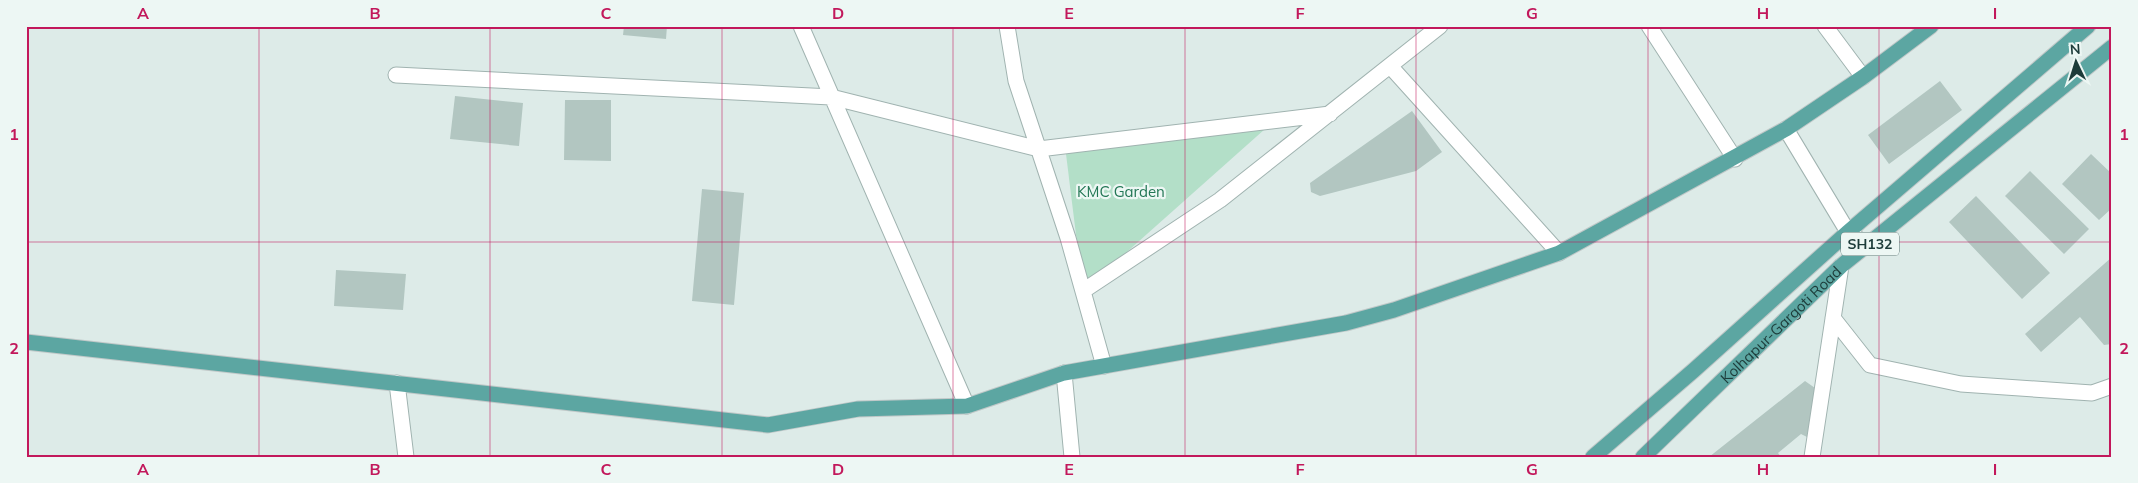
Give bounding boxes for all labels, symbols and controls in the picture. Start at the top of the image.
text: A [137,3,149,23]
text: B [369,3,381,23]
text: C [601,3,612,23]
text: D [832,3,844,23]
text: E [1064,3,1074,23]
text: F [1295,3,1305,23]
text: G [1526,3,1538,23]
text: H [1757,3,1769,23]
text: I [1993,3,1997,23]
north arrow [2050,38,2100,88]
text: N [2069,40,2081,58]
text: 1 [9,124,19,144]
text: 1 [2119,124,2129,144]
park label: KMC Garden [1077,182,1165,201]
road number: SH132 [1841,232,1899,255]
street label: Kolhapur-Gargoti Road [1716,262,1845,387]
text: 2 [9,338,19,358]
text: 2 [2119,338,2129,358]
text: A [137,459,149,479]
text: B [369,459,381,479]
text: C [601,459,612,479]
text: D [832,459,844,479]
text: E [1064,459,1074,479]
text: F [1295,459,1305,479]
text: G [1526,459,1538,479]
text: H [1757,459,1769,479]
text: I [1993,459,1997,479]

